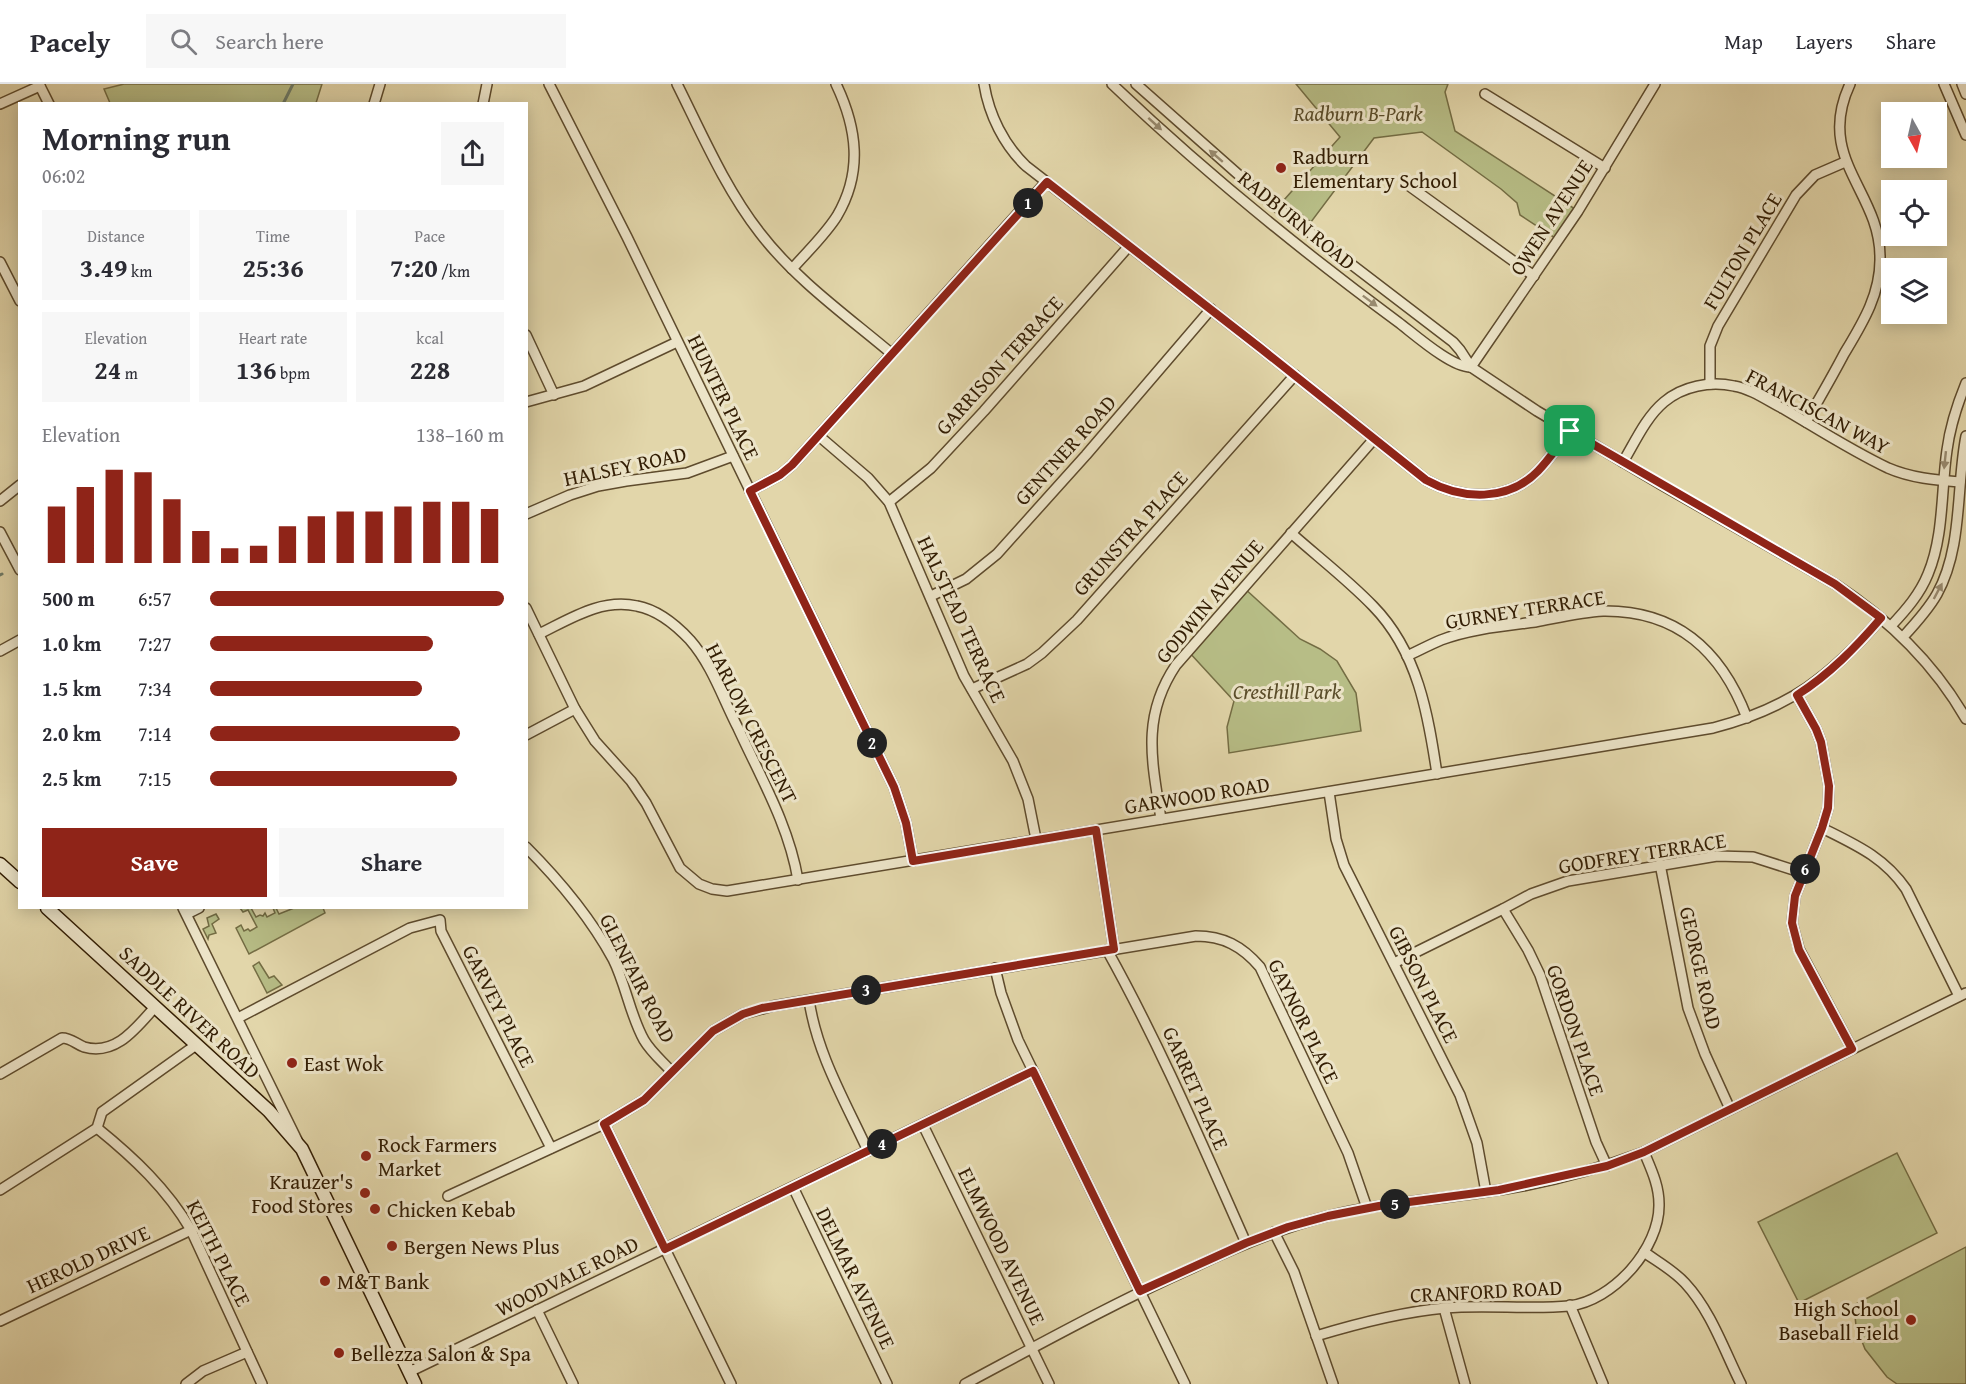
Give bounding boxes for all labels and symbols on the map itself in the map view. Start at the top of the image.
park label: Radburn B-Park [1292,98,1423,129]
north arrow [1881,102,1947,168]
one-way arrow [1147,117,1162,130]
place label: Radburn Elementary School [1293,141,1458,196]
one-way arrow [1209,150,1224,163]
street label: OWEN AVENUE [1502,152,1600,281]
marker: Radburn Elementary School [1274,161,1288,175]
street label: RADBURN ROAD [1231,163,1363,277]
street label: FULTON PLACE [1695,186,1789,315]
pin: 1 [1013,188,1043,218]
street label: GARRISON TERRACE [928,288,1070,442]
one-way arrow [1361,295,1377,307]
street label: HUNTER PLACE [680,329,768,466]
street label: FRANCISCAN WAY [1741,360,1896,462]
street label: GENTNER ROAD [1007,388,1123,512]
pin [1544,405,1595,456]
street label: HALSEY ROAD [561,438,689,494]
one-way arrow [1941,451,1950,470]
street label: GRUNSTRA PLACE [1065,463,1195,603]
street label: HALSTEAD TERRACE [910,531,1014,708]
street label: GODWIN AVENUE [1148,532,1271,670]
street label: GURNEY TERRACE [1443,581,1607,637]
one-way arrow [1933,582,1943,599]
street label: HARLOW CRESCENT [698,637,806,809]
park label: Cresthill Park [1233,676,1341,707]
pin: 2 [857,728,887,758]
street label: GARWOOD ROAD [1122,768,1272,822]
street label: GODFREY TERRACE [1556,824,1728,882]
pin: 6 [1790,854,1820,884]
street label: GEORGE ROAD [1672,904,1730,1032]
street label: GLENFAIR ROAD [592,908,684,1048]
street label: GIBSON PLACE [1381,920,1467,1048]
street label: SADDLE RIVER ROAD [112,938,268,1086]
street label: GARVEY PLACE [455,939,543,1073]
street label: GAYNOR PLACE [1260,954,1348,1089]
street label: GORDON PLACE [1539,960,1613,1100]
pin: 3 [851,975,881,1005]
street label: GARRET PLACE [1155,1021,1237,1155]
place label: East Wok [304,1048,384,1079]
marker: East Wok [285,1056,299,1070]
place label: Rock Farmers Market [378,1129,497,1184]
pin: 4 [867,1129,897,1159]
marker: Rock Farmers Market [359,1149,373,1163]
street label: ELMWOOD AVENUE [950,1162,1054,1330]
place label: Krauzer's Food Stores [251,1166,353,1221]
marker: Krauzer's Food Stores [358,1186,372,1200]
pin: 5 [1380,1189,1410,1219]
street label: KEITH PLACE [179,1194,259,1312]
place label: Chicken Kebab [387,1194,516,1225]
marker: Chicken Kebab [368,1202,382,1216]
street label: DELMAR AVENUE [808,1202,904,1354]
street label: HEROLD DRIVE [21,1217,155,1301]
street label: WOODVALE ROAD [490,1228,644,1324]
place label: Bergen News Plus [404,1231,559,1262]
marker: Bergen News Plus [385,1239,399,1253]
place label: M&T Bank [337,1266,429,1297]
street label: CRANFORD ROAD [1409,1272,1563,1310]
marker: M&T Bank [318,1274,332,1288]
place label: High School Baseball Field [1779,1293,1900,1348]
marker: High School Baseball Field [1904,1313,1918,1327]
place label: Bellezza Salon & Spa [351,1338,531,1369]
marker: Bellezza Salon & Spa [332,1346,346,1360]

